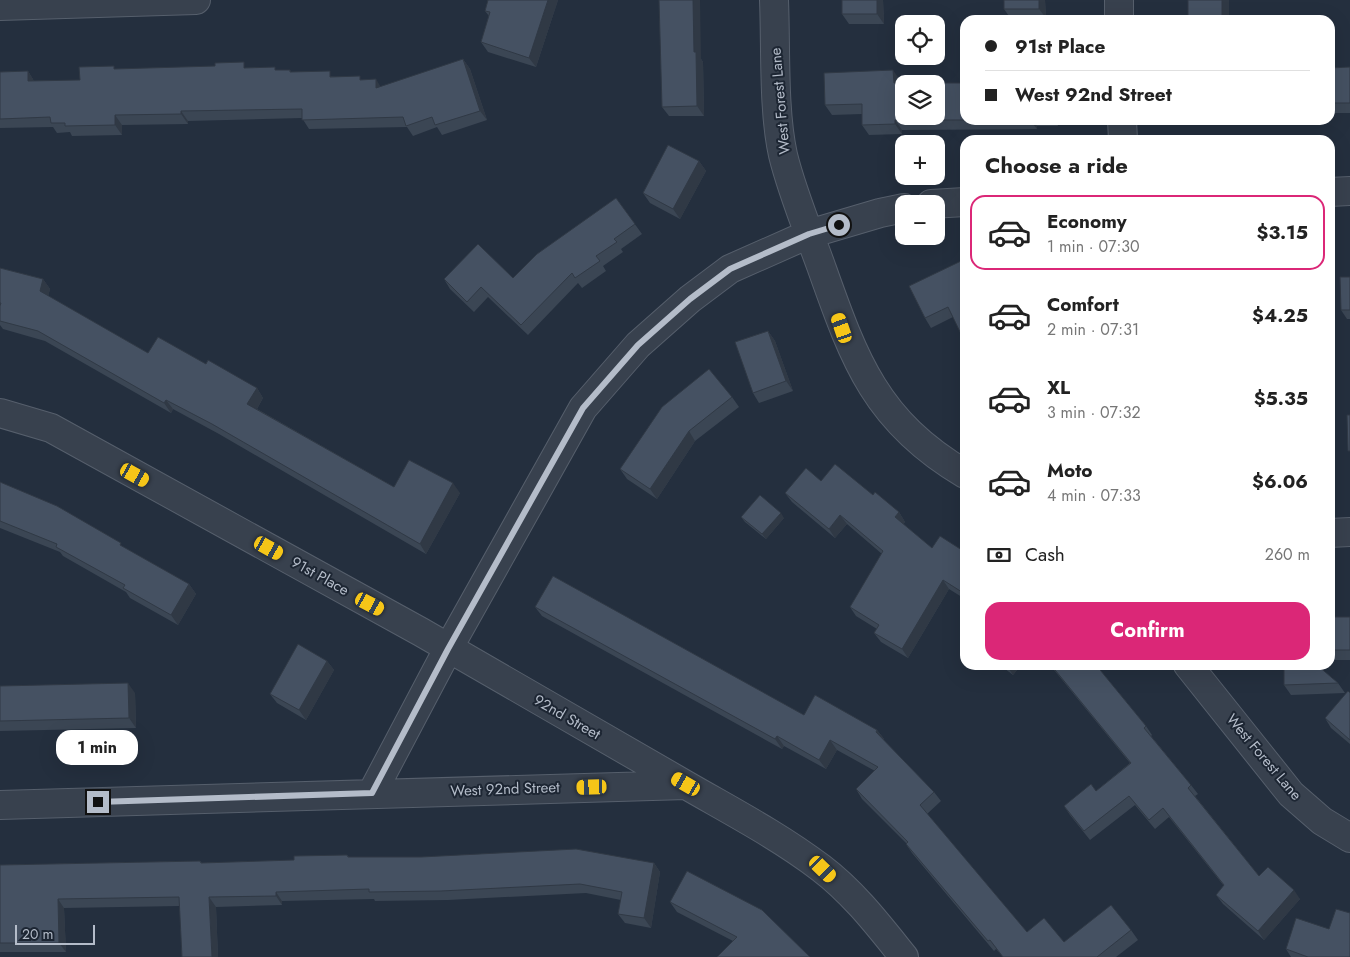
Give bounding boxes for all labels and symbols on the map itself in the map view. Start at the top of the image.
street label: West Forest Lane [764,46,796,155]
route start [828,214,850,236]
car [830,311,853,345]
car [118,461,151,489]
car [252,534,285,562]
street label: 91st Place [287,551,353,601]
car [353,590,386,618]
street label: 92nd Street [530,689,605,745]
street label: West Forest Lane [1221,709,1307,805]
callout: 1 min [57,730,139,764]
car [669,770,702,798]
street label: West 92nd Street [450,776,560,802]
car [576,779,607,795]
route end [87,791,109,813]
car [806,853,839,885]
scale bar [15,922,95,945]

